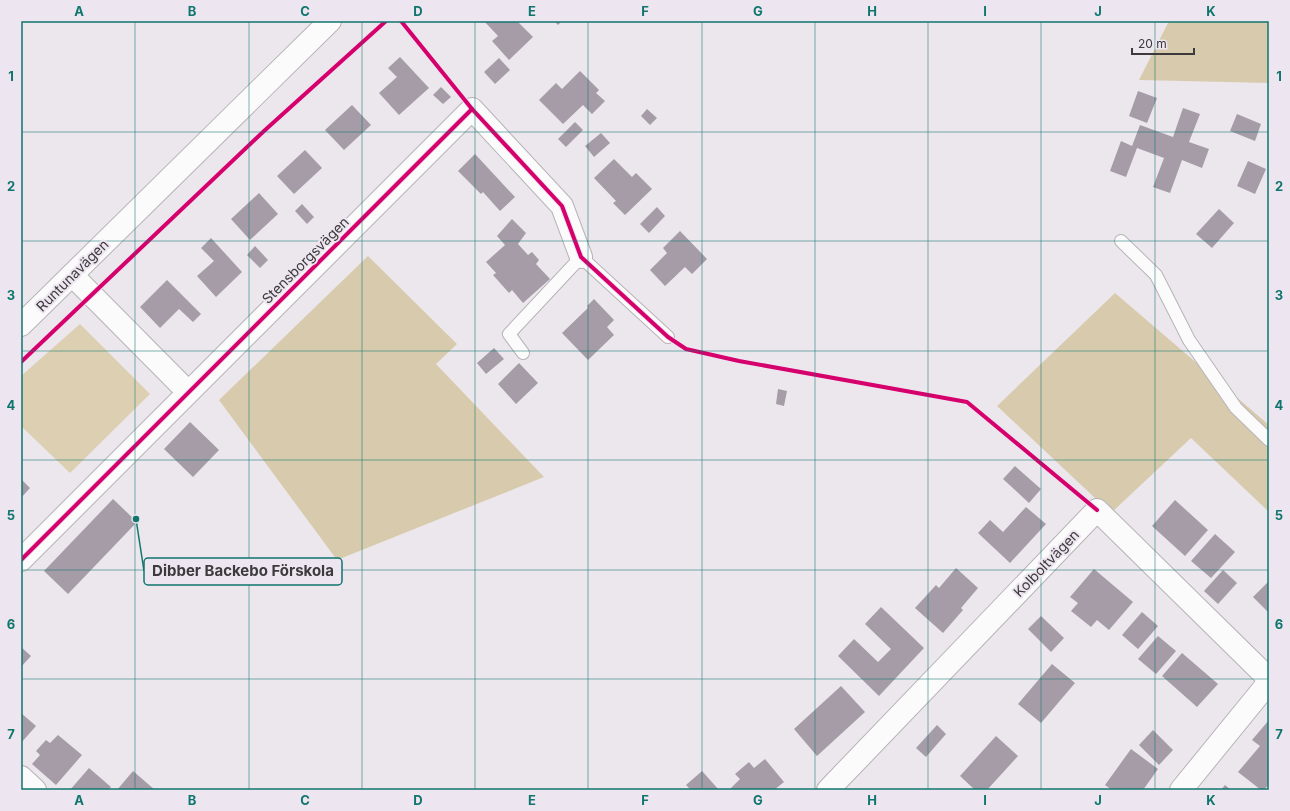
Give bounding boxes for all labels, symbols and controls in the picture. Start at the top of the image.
text: A [74,3,84,19]
text: B [188,3,197,19]
text: C [300,3,310,19]
text: D [413,3,423,19]
text: E [528,3,536,19]
text: F [641,3,649,19]
text: G [753,3,763,19]
text: H [867,3,877,19]
text: I [983,3,987,19]
text: J [1094,3,1102,19]
text: K [1206,3,1216,19]
scale bar [1132,30,1194,56]
text: 20 m [1138,36,1167,51]
text: 1 [8,68,14,84]
text: 1 [1276,68,1282,84]
text: 2 [7,178,15,194]
text: 2 [1275,178,1283,194]
street label: Stensborgsvägen [258,213,352,307]
street label: Runtunavägen [32,235,112,315]
text: 3 [7,287,15,303]
text: 3 [1275,287,1283,303]
text: 4 [7,397,16,413]
text: 4 [1275,397,1284,413]
text: 5 [7,507,15,523]
text: 5 [1275,507,1283,523]
street label: Kolboltvägen [1010,526,1082,600]
callout: Dibber Backebo Förskola [144,558,342,585]
text: Dibber Backebo Förskola [152,561,334,580]
text: 6 [7,616,15,632]
text: 6 [1275,616,1283,632]
text: 7 [7,726,15,742]
text: 7 [1275,726,1283,742]
text: A [74,792,84,808]
text: B [188,792,197,808]
text: C [300,792,310,808]
text: D [413,792,423,808]
text: E [528,792,536,808]
text: F [641,792,649,808]
text: G [753,792,763,808]
text: H [867,792,877,808]
text: I [983,792,987,808]
text: J [1094,792,1102,808]
text: K [1206,792,1216,808]

